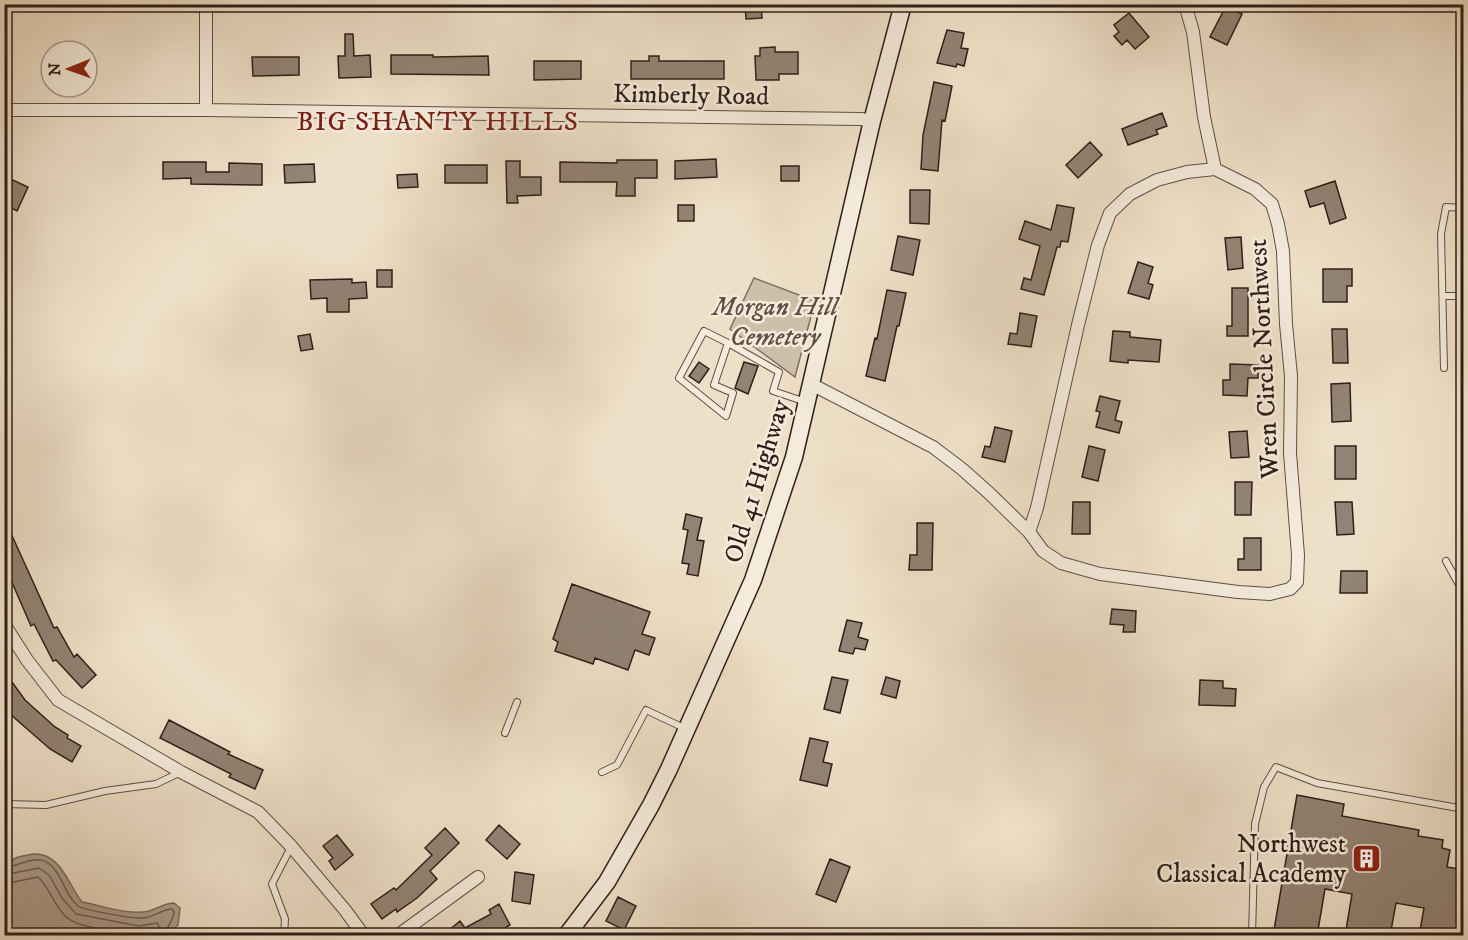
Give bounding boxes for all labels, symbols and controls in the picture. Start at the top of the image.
north arrow [39,39,99,99]
text: N [45,63,65,76]
street label: Kimberly Road [613,78,769,113]
district label: BIG SHANTY HILLS [297,105,579,139]
street label: Wren Circle Northwest [1242,238,1287,481]
park label: Morgan Hill Cemetery [710,291,841,354]
street label: Old 41 Highway [717,395,798,567]
place label: Northwest Classical Academy [1156,828,1347,891]
building icon: Northwest Classical Academy [1351,842,1383,874]

